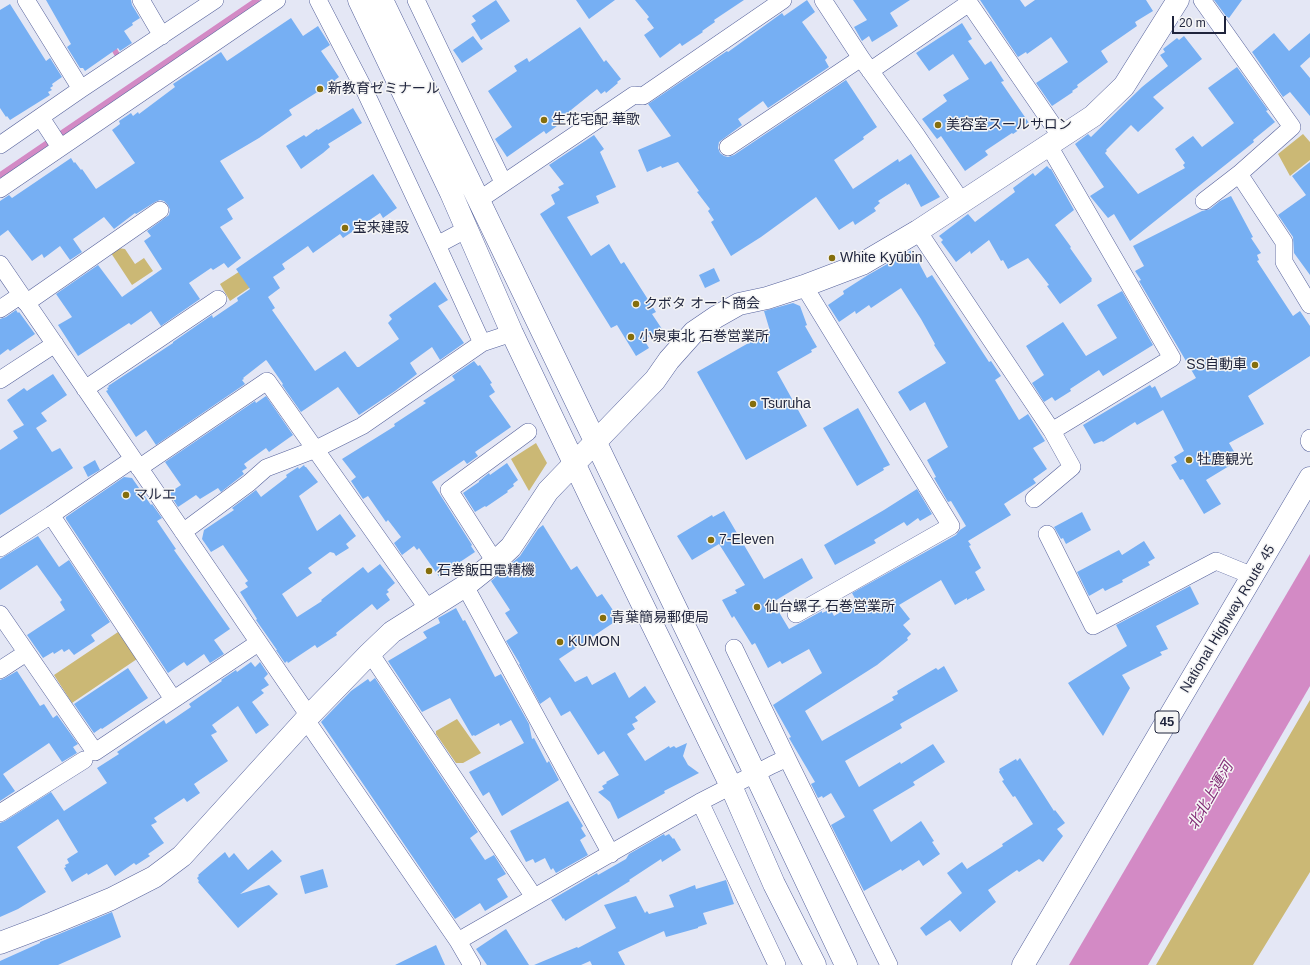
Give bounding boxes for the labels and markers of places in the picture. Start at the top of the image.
place label: 新教育ゼミナール [328,81,440,97]
marker: 新教育ゼミナール [315,84,325,94]
place label: 生花宅配 華歌 [552,112,640,128]
marker: 生花宅配 華歌 [539,115,549,125]
place label: 美容室スールサロン [946,117,1072,133]
marker: 美容室スールサロン [933,120,943,130]
place label: 宝来建設 [353,220,409,236]
marker: 宝来建設 [340,223,350,233]
place label: White Kyūbin [840,250,922,266]
marker: White Kyūbin [827,253,837,263]
place label: クボタ オート商会 [644,296,760,312]
marker: クボタ オート商会 [631,299,641,309]
place label: 小泉東北 石巻営業所 [639,329,769,345]
marker: 小泉東北 石巻営業所 [626,332,636,342]
place label: SS自動車 [1186,357,1247,373]
marker: SS自動車 [1250,360,1260,370]
place label: Tsuruha [761,396,811,412]
marker: Tsuruha [748,399,758,409]
place label: 牡鹿観光 [1197,452,1253,468]
marker: 牡鹿観光 [1184,455,1194,465]
place label: マルエ [134,487,176,503]
marker: マルエ [121,490,131,500]
place label: 7-Eleven [719,532,774,548]
marker: 7-Eleven [706,535,716,545]
place label: 石巻飯田電精機 [437,563,535,579]
marker: 石巻飯田電精機 [424,566,434,576]
place label: 仙台螺子 石巻営業所 [765,599,895,615]
marker: 仙台螺子 石巻営業所 [752,602,762,612]
place label: 青葉簡易郵便局 [611,610,709,626]
marker: 青葉簡易郵便局 [598,613,608,623]
place label: KUMON [568,634,620,650]
marker: KUMON [555,637,565,647]

